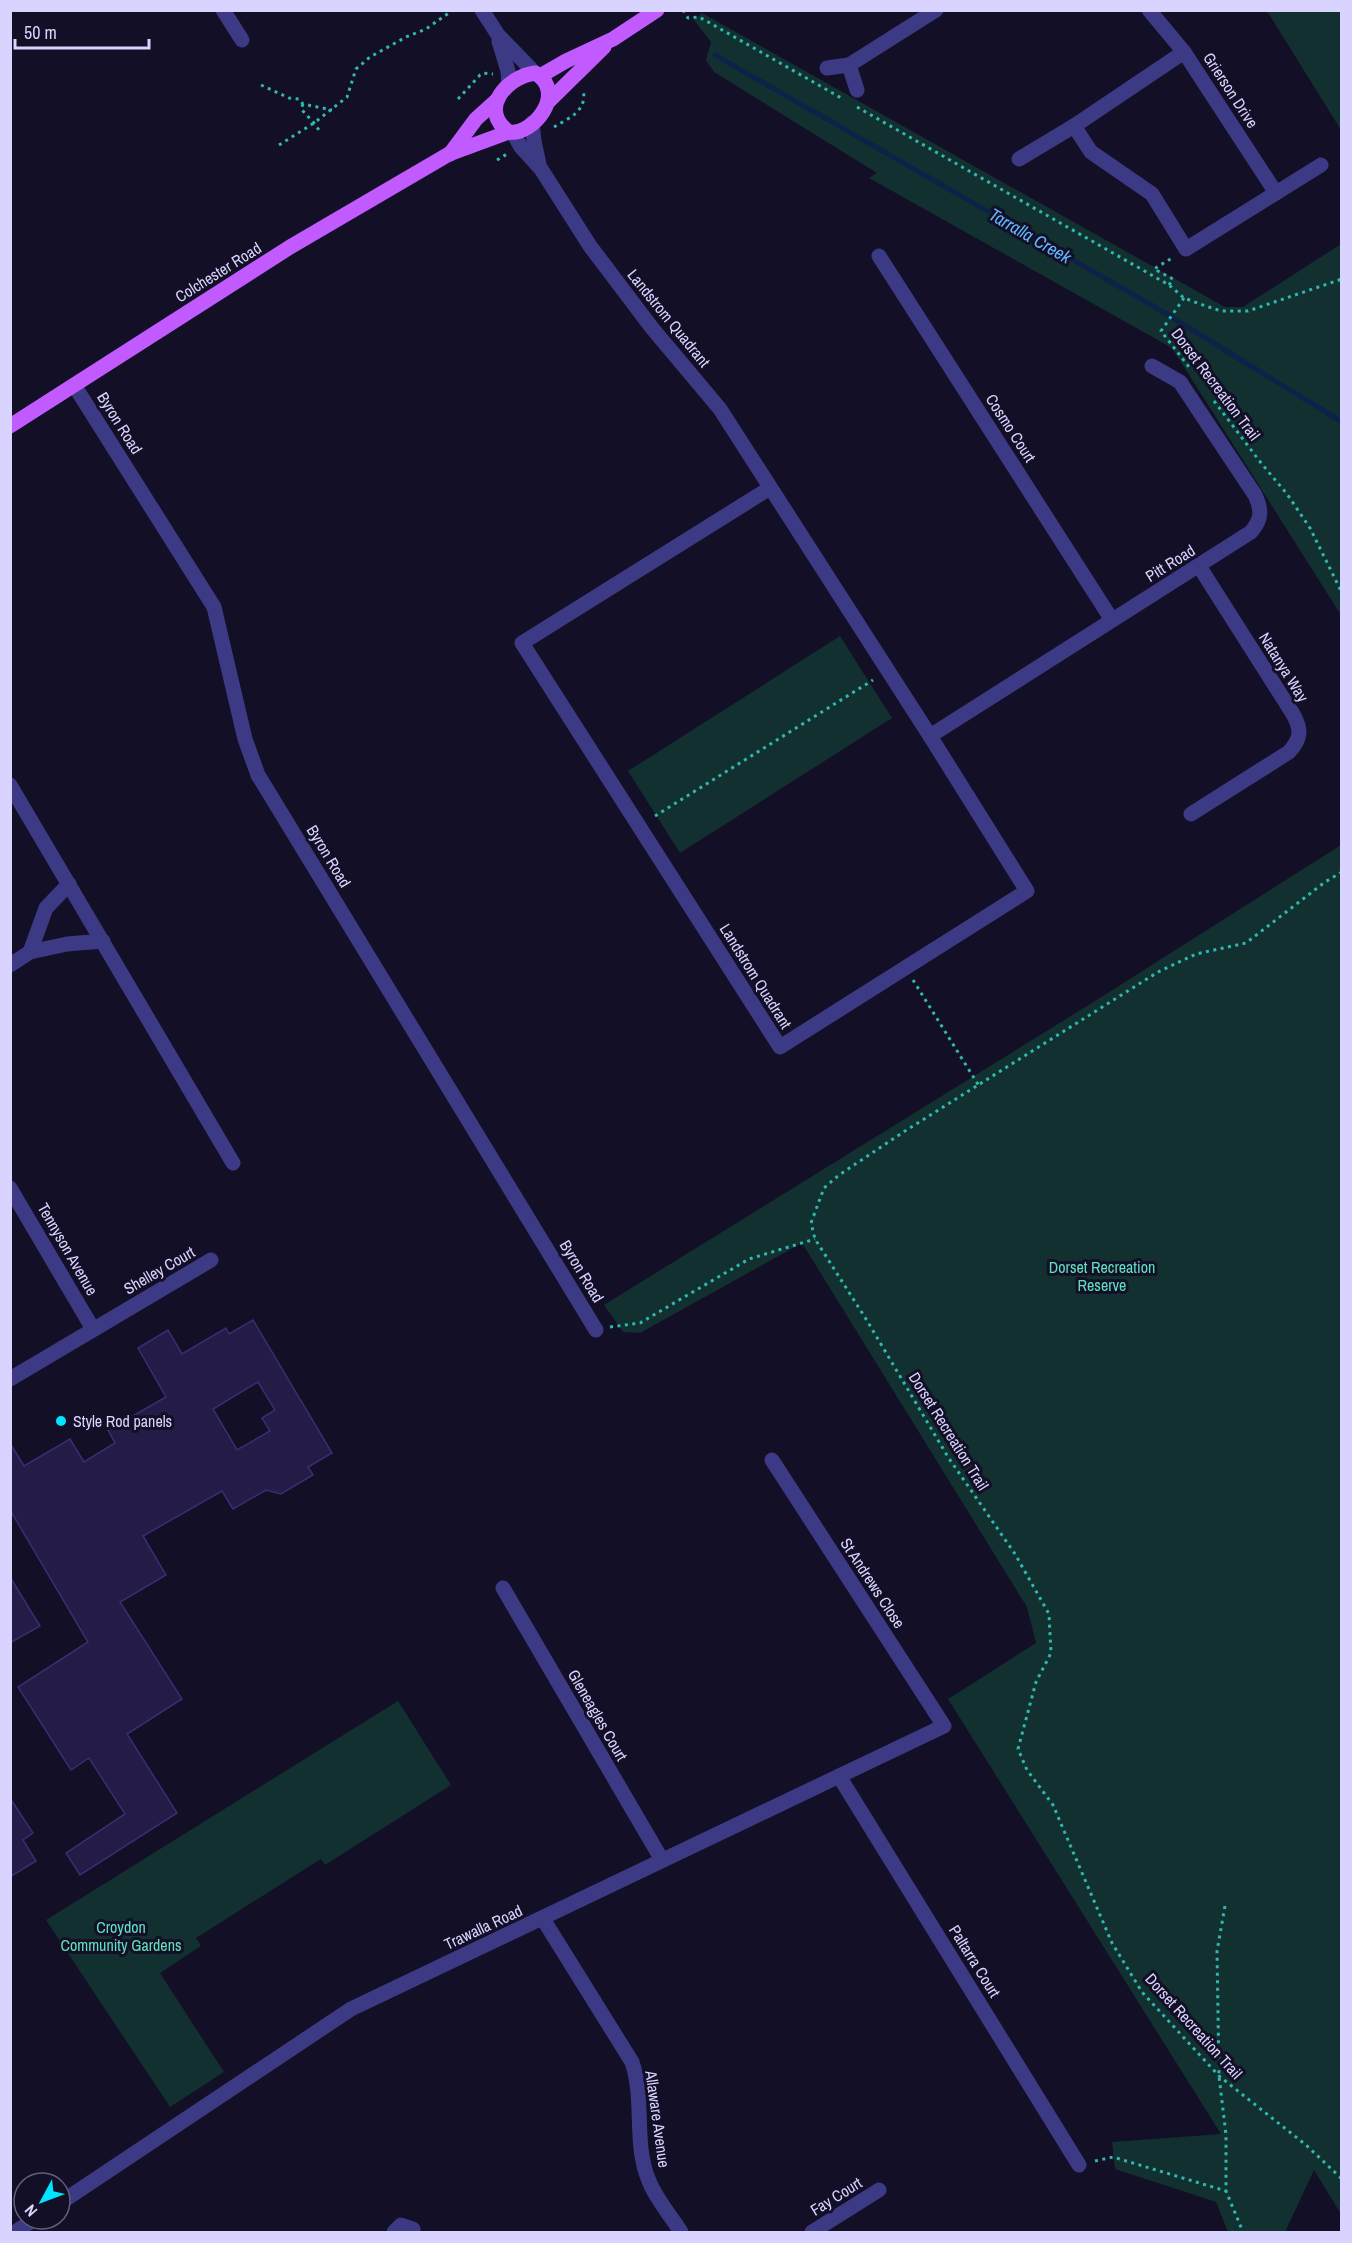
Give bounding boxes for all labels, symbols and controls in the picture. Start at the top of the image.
scale bar [15,12,148,50]
text: 50 m [24,20,57,45]
street label: Grierson Drive [1198,48,1264,132]
water label: Tarralla Creek [984,202,1077,270]
street label: Colchester Road [171,237,265,307]
street label: Landstrom Quadrant [623,264,716,372]
street label: Dorset Recreation Trail [1166,323,1266,445]
street label: Byron Road [92,388,148,458]
street label: Cosmo Court [981,390,1041,467]
street label: Pitt Road [1141,539,1199,587]
street label: Natanya Way [1254,628,1314,706]
street label: Byron Road [302,821,356,891]
street label: Landstrom Quadrant [715,919,797,1033]
street label: Tennyson Avenue [33,1199,103,1299]
street label: Byron Road [555,1236,609,1306]
street label: Shelley Court [119,1241,199,1299]
park label: Dorset Recreation Reserve [1049,1256,1155,1296]
street label: Dorset Recreation Trail [904,1368,994,1494]
place label: Style Rod panels [73,1410,172,1432]
marker: Style Rod panels [54,1414,68,1428]
street label: St Andrews Close [836,1534,910,1632]
street label: Gleneagles Court [563,1665,633,1765]
street label: Trawalla Road [440,1899,526,1955]
park label: Croydon Community Gardens [60,1916,182,1956]
street label: Paltarra Court [944,1921,1006,2002]
street label: Dorset Recreation Trail [1140,1968,1248,2084]
street label: Allaware Avenue [640,2068,676,2169]
north arrow [12,2171,72,2231]
street label: Fay Court [806,2171,866,2220]
text: N [19,2200,42,2222]

